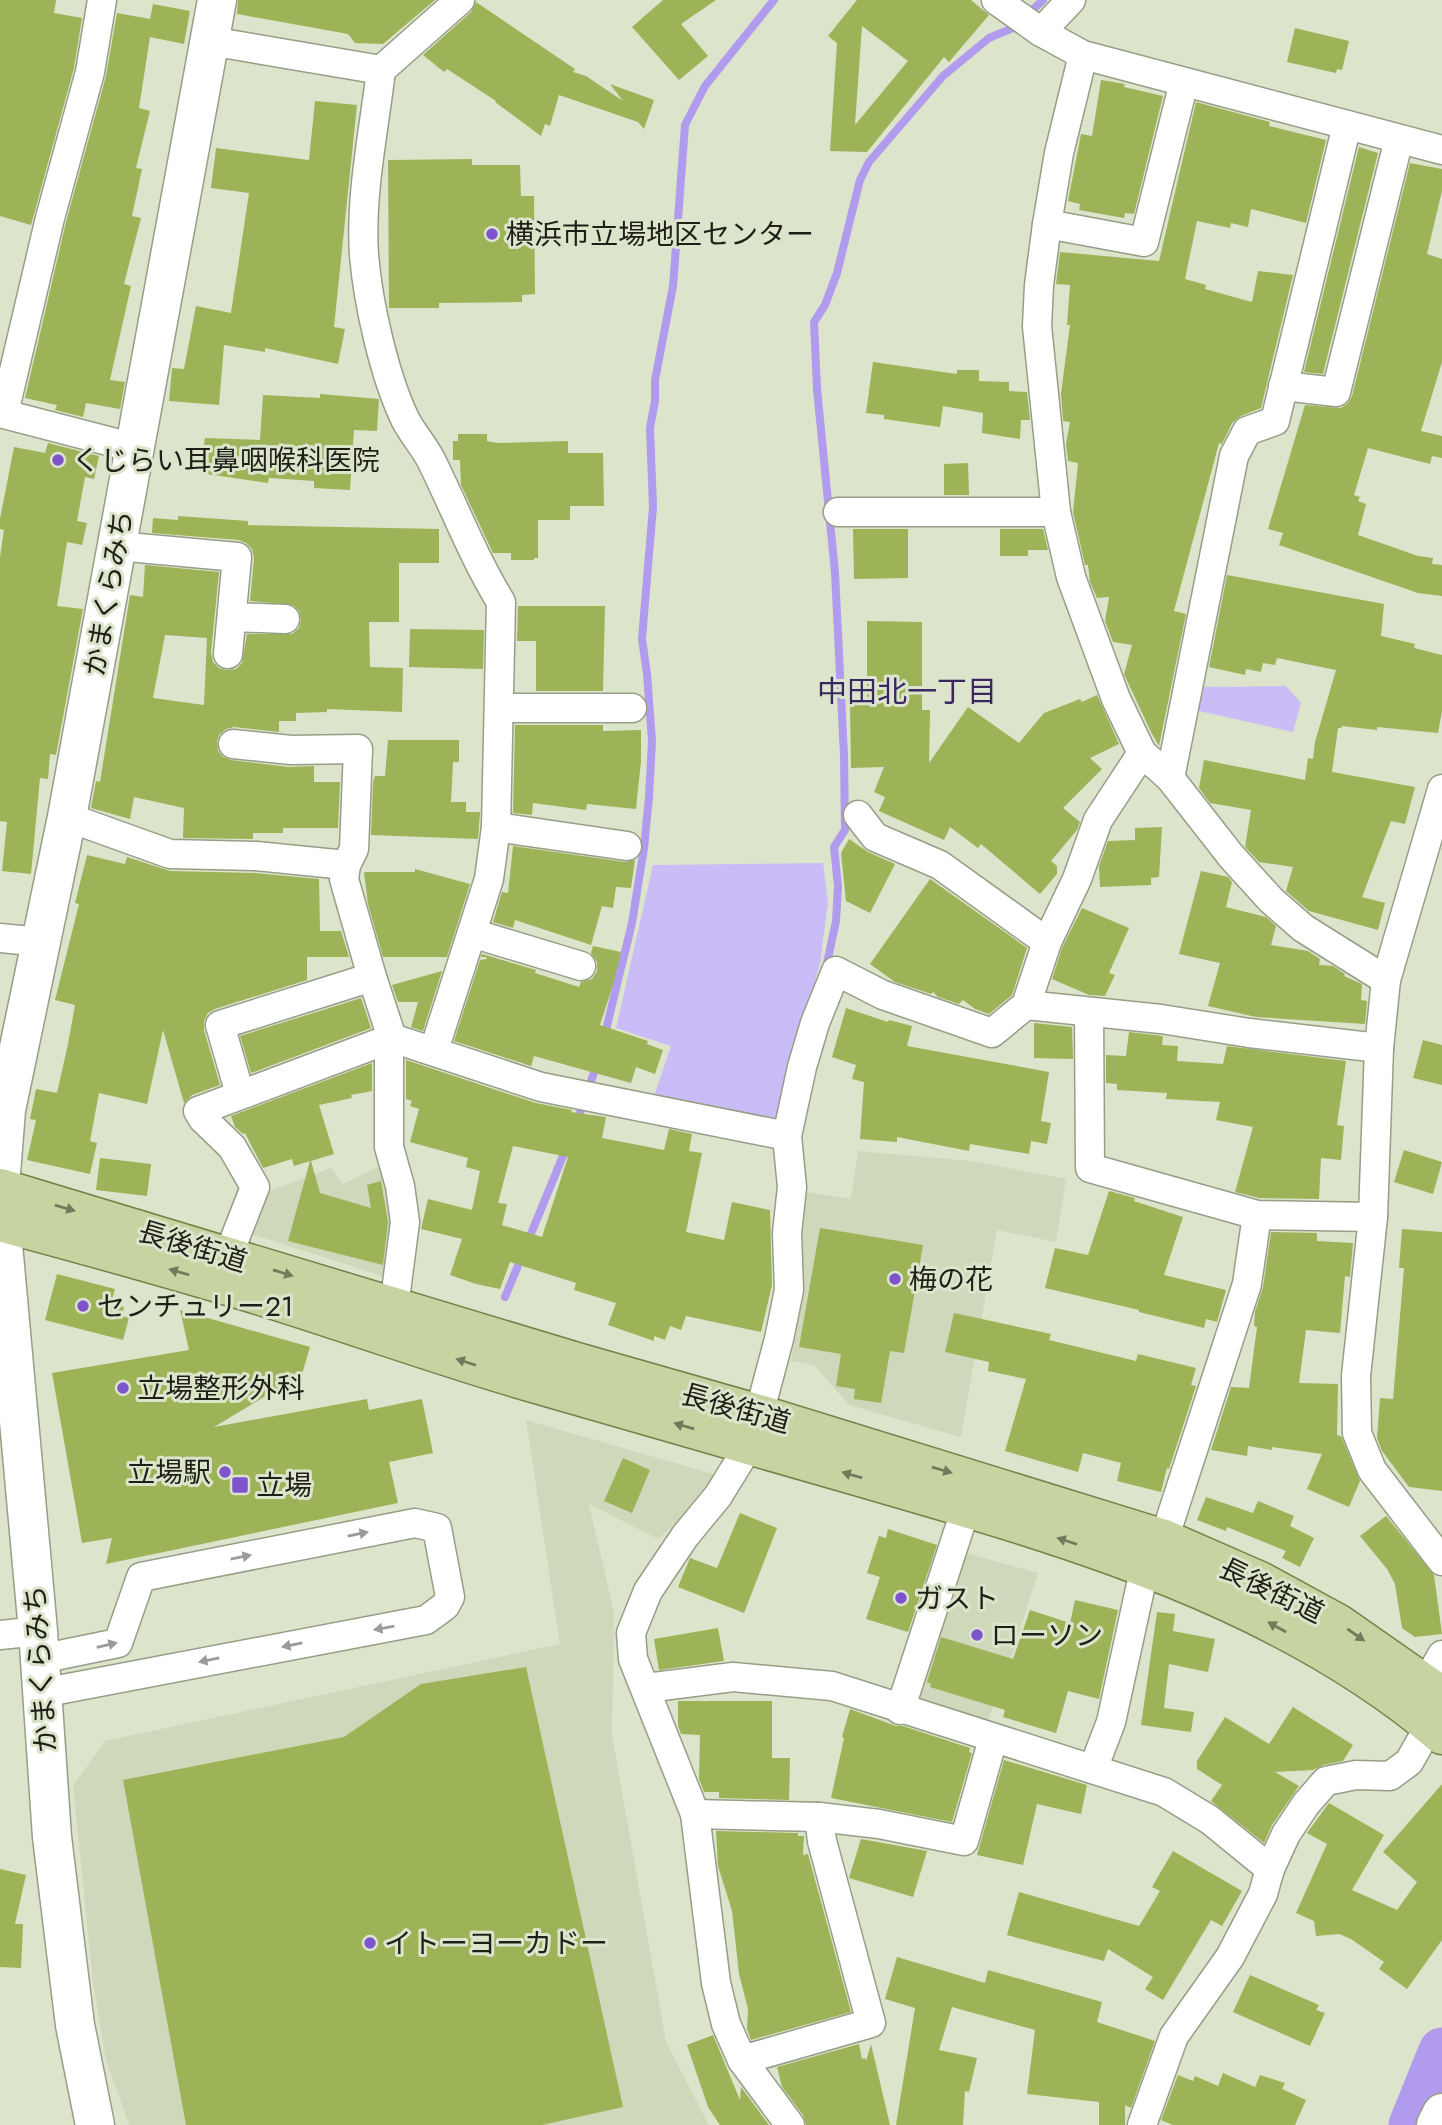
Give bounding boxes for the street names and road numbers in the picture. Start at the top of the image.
street label: かまくらみち [74,507,143,679]
street label: 長後街道 [133,1210,252,1282]
street label: 長後街道 [676,1373,795,1444]
street label: 長後街道 [1212,1547,1331,1633]
street label: かまくらみち [14,1584,67,1754]

